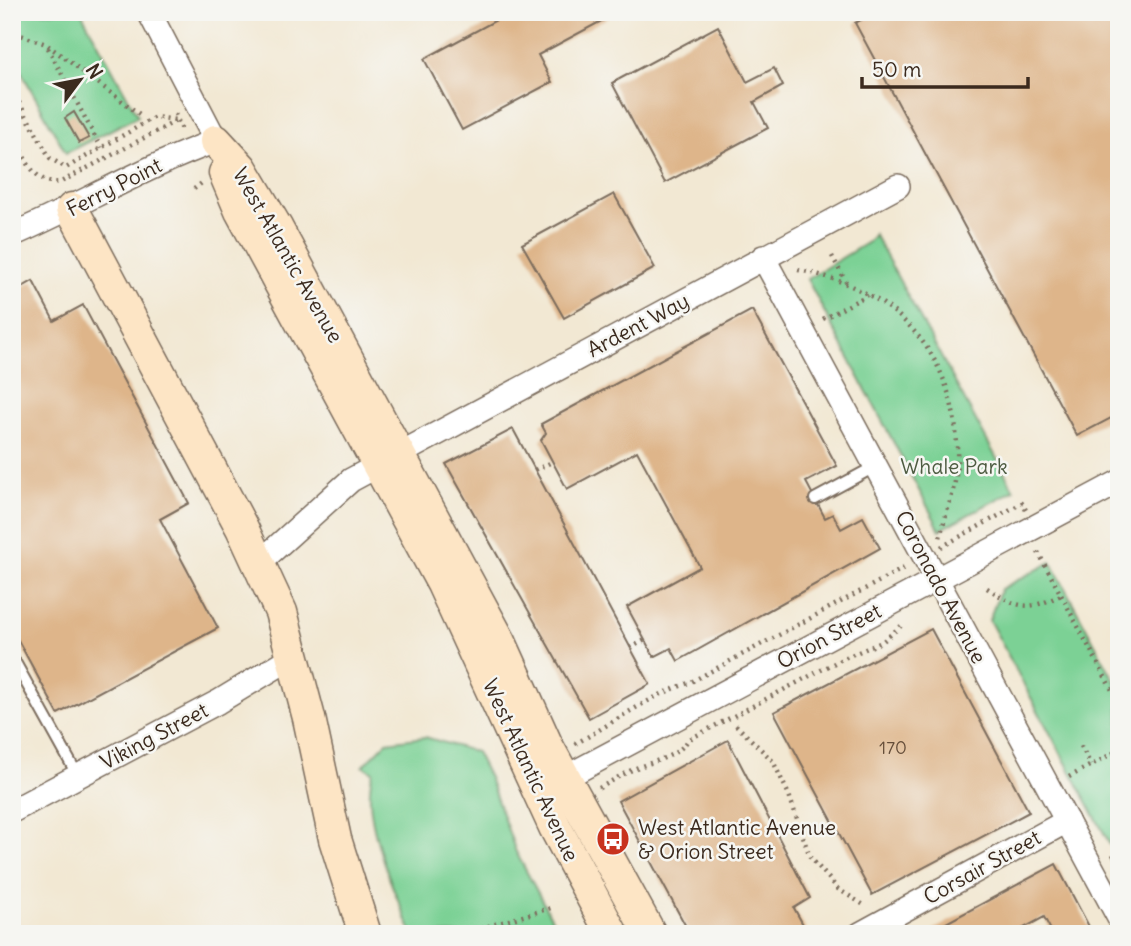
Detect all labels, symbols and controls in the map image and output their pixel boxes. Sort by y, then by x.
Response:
north arrow [46,46,116,116]
scale bar [862,46,1028,90]
text: 50 m [872,56,921,83]
text: N [81,59,108,83]
street label: Ferry Point [62,151,166,223]
street label: West Atlantic Avenue [227,162,349,348]
street label: Ardent Way [582,287,694,363]
park label: Whale Park [900,453,1008,480]
street label: Coronado Avenue [889,506,993,668]
street label: Orion Street [772,597,886,675]
street label: West Atlantic Avenue [477,674,585,866]
street label: Viking Street [95,696,213,776]
house number: 170 [879,736,907,759]
place label: West Atlantic Avenue & Orion Street [638,814,836,865]
bus stop icon: West Atlantic Avenue & Orion Street [594,820,632,858]
street label: Corsair Street [919,824,1045,910]

